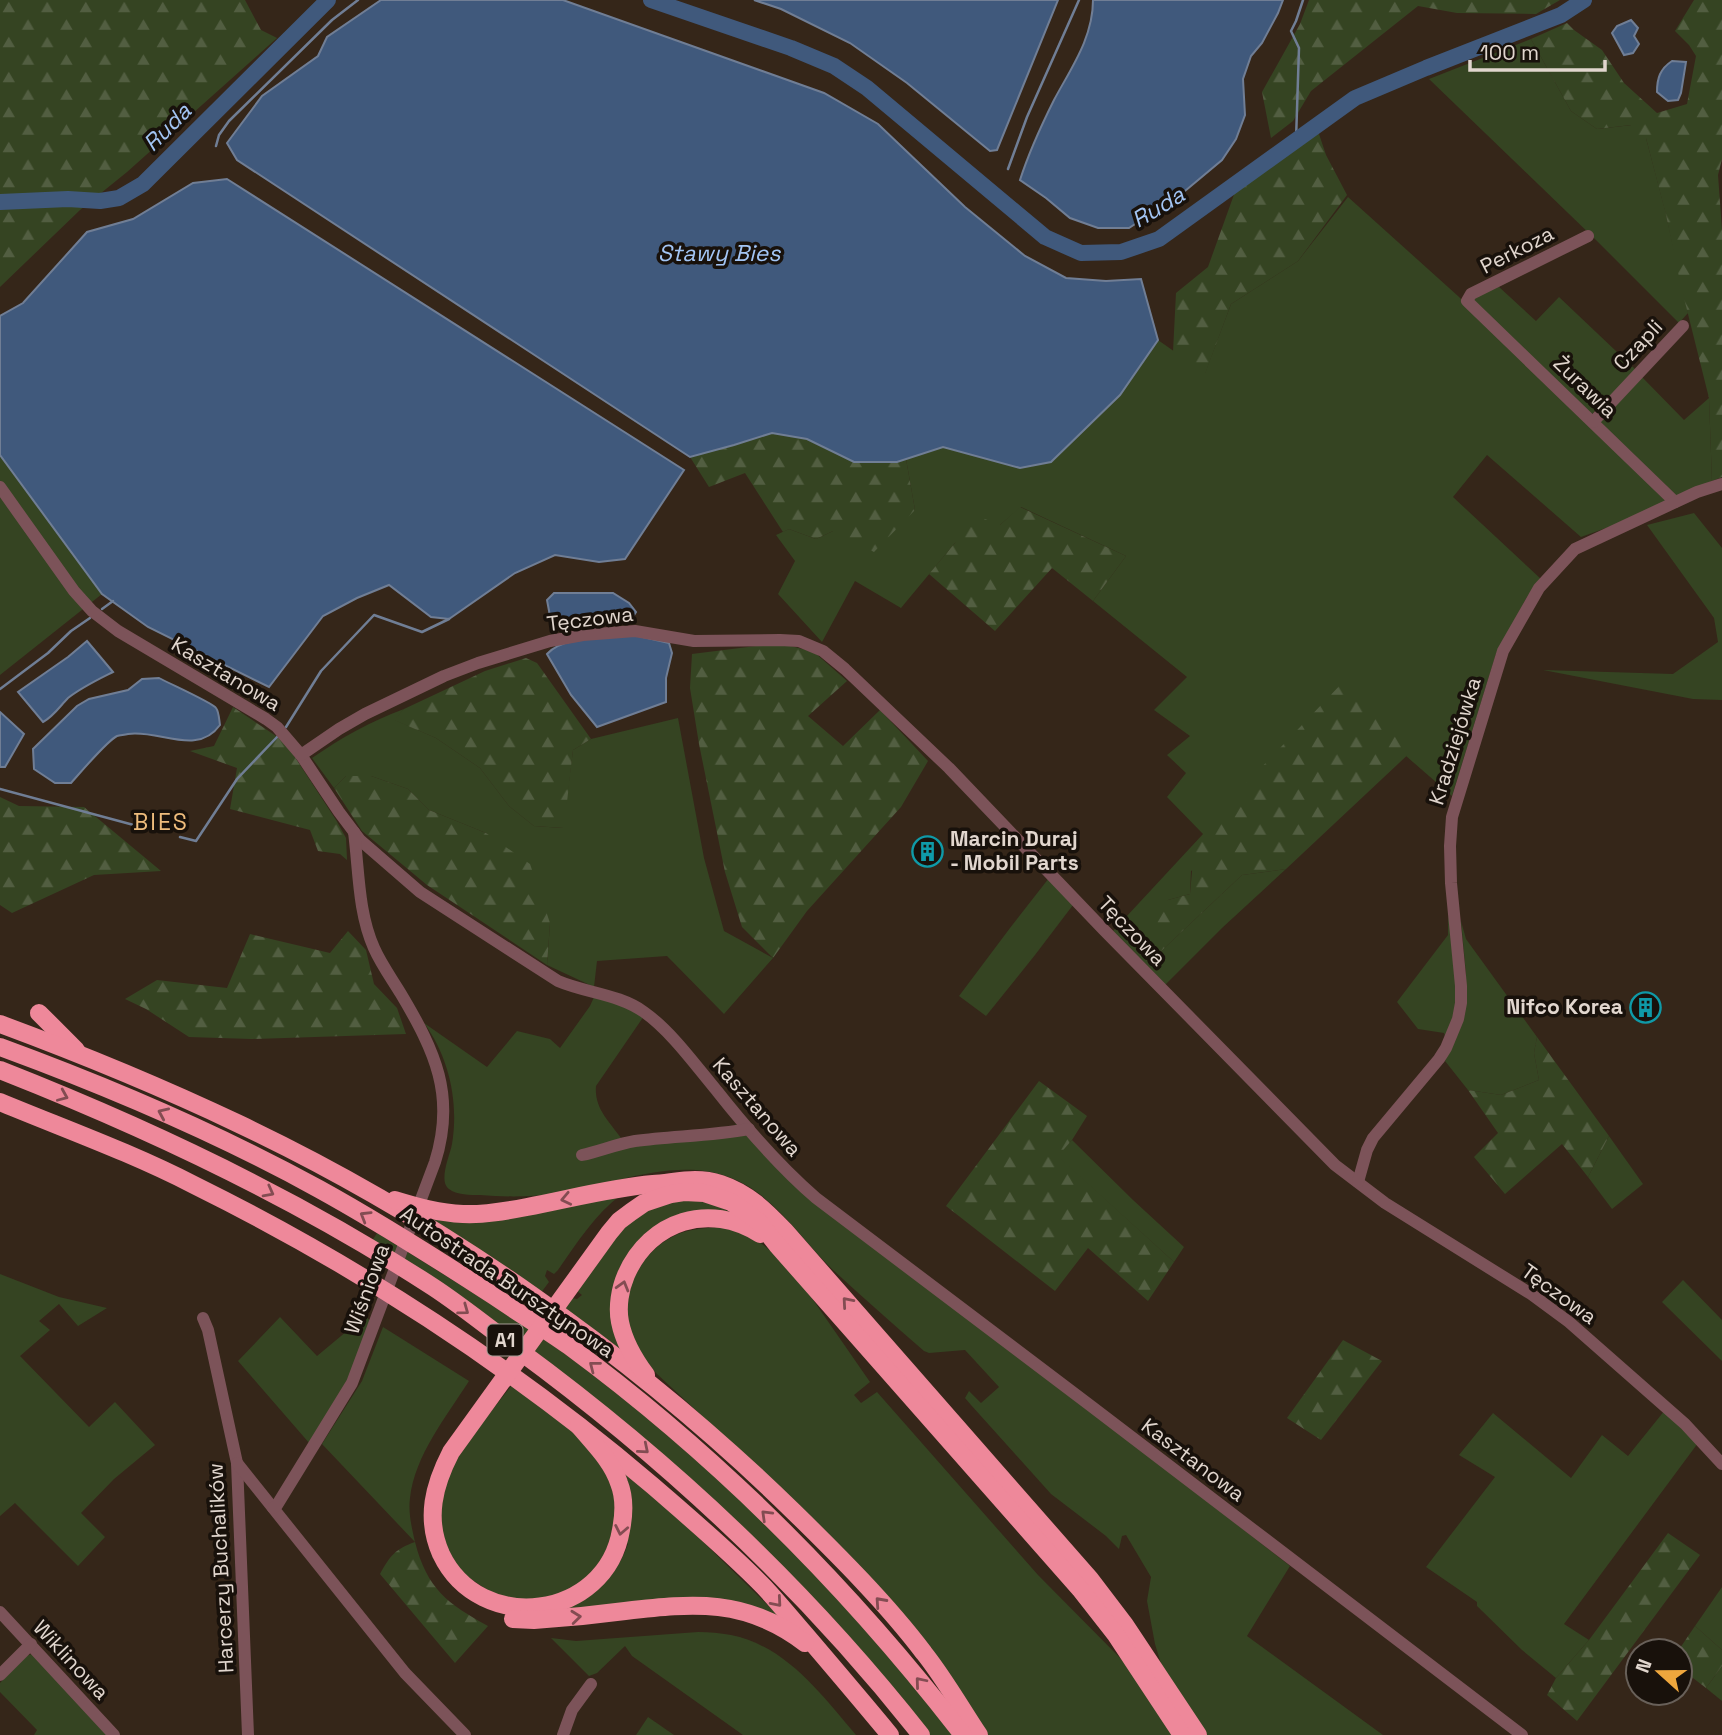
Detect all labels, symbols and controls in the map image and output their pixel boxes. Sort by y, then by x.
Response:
scale bar [1470,28,1605,72]
text: 100 m [1480,39,1539,66]
water label: Ruda [136,96,198,158]
water label: Ruda [1126,179,1191,234]
street label: Perkoza [1475,220,1558,280]
water label: Stawy Bies [658,238,781,268]
street label: Czapli [1607,313,1668,376]
street label: Żurawia [1548,350,1623,424]
street label: Tęczowa [545,600,635,637]
street label: Kasztanowa [167,630,286,717]
street label: Kradziejówka [1422,674,1487,808]
district label: BIES [133,807,189,837]
place label: Marcin Duraj - Mobil Parts [950,825,1079,876]
building icon: Marcin Duraj - Mobil Parts [910,834,944,868]
street label: Tęczowa [1092,890,1172,971]
building icon: Nifco Korea [1629,990,1663,1024]
place label: Nifco Korea [1506,993,1623,1020]
street label: Kasztanowa [707,1051,808,1162]
one-way arrow [56,1088,68,1102]
one-way arrow [157,1107,170,1121]
one-way arrow [262,1184,275,1198]
one-way arrow [560,1191,572,1206]
street label: Autostrada Bursztynowa [395,1200,619,1363]
one-way arrow [360,1211,373,1224]
street label: Wiśniowa [338,1240,395,1338]
street label: Tęczowa [1516,1257,1602,1330]
one-way arrow [615,1280,629,1292]
one-way arrow [843,1297,855,1310]
one-way arrow [456,1301,469,1314]
road number: A1 [488,1324,522,1356]
one-way arrow [590,1361,602,1374]
street label: Kasztanowa [1136,1412,1250,1507]
one-way arrow [635,1441,648,1453]
street label: Harcerzy Buchalików [202,1462,239,1674]
one-way arrow [761,1510,774,1523]
one-way arrow [614,1524,629,1536]
one-way arrow [769,1593,781,1606]
one-way arrow [876,1597,888,1610]
one-way arrow [571,1610,582,1625]
street label: Wiklinowa [28,1614,115,1705]
north arrow [1624,1637,1694,1707]
text: N [1630,1656,1658,1677]
one-way arrow [916,1677,928,1690]

